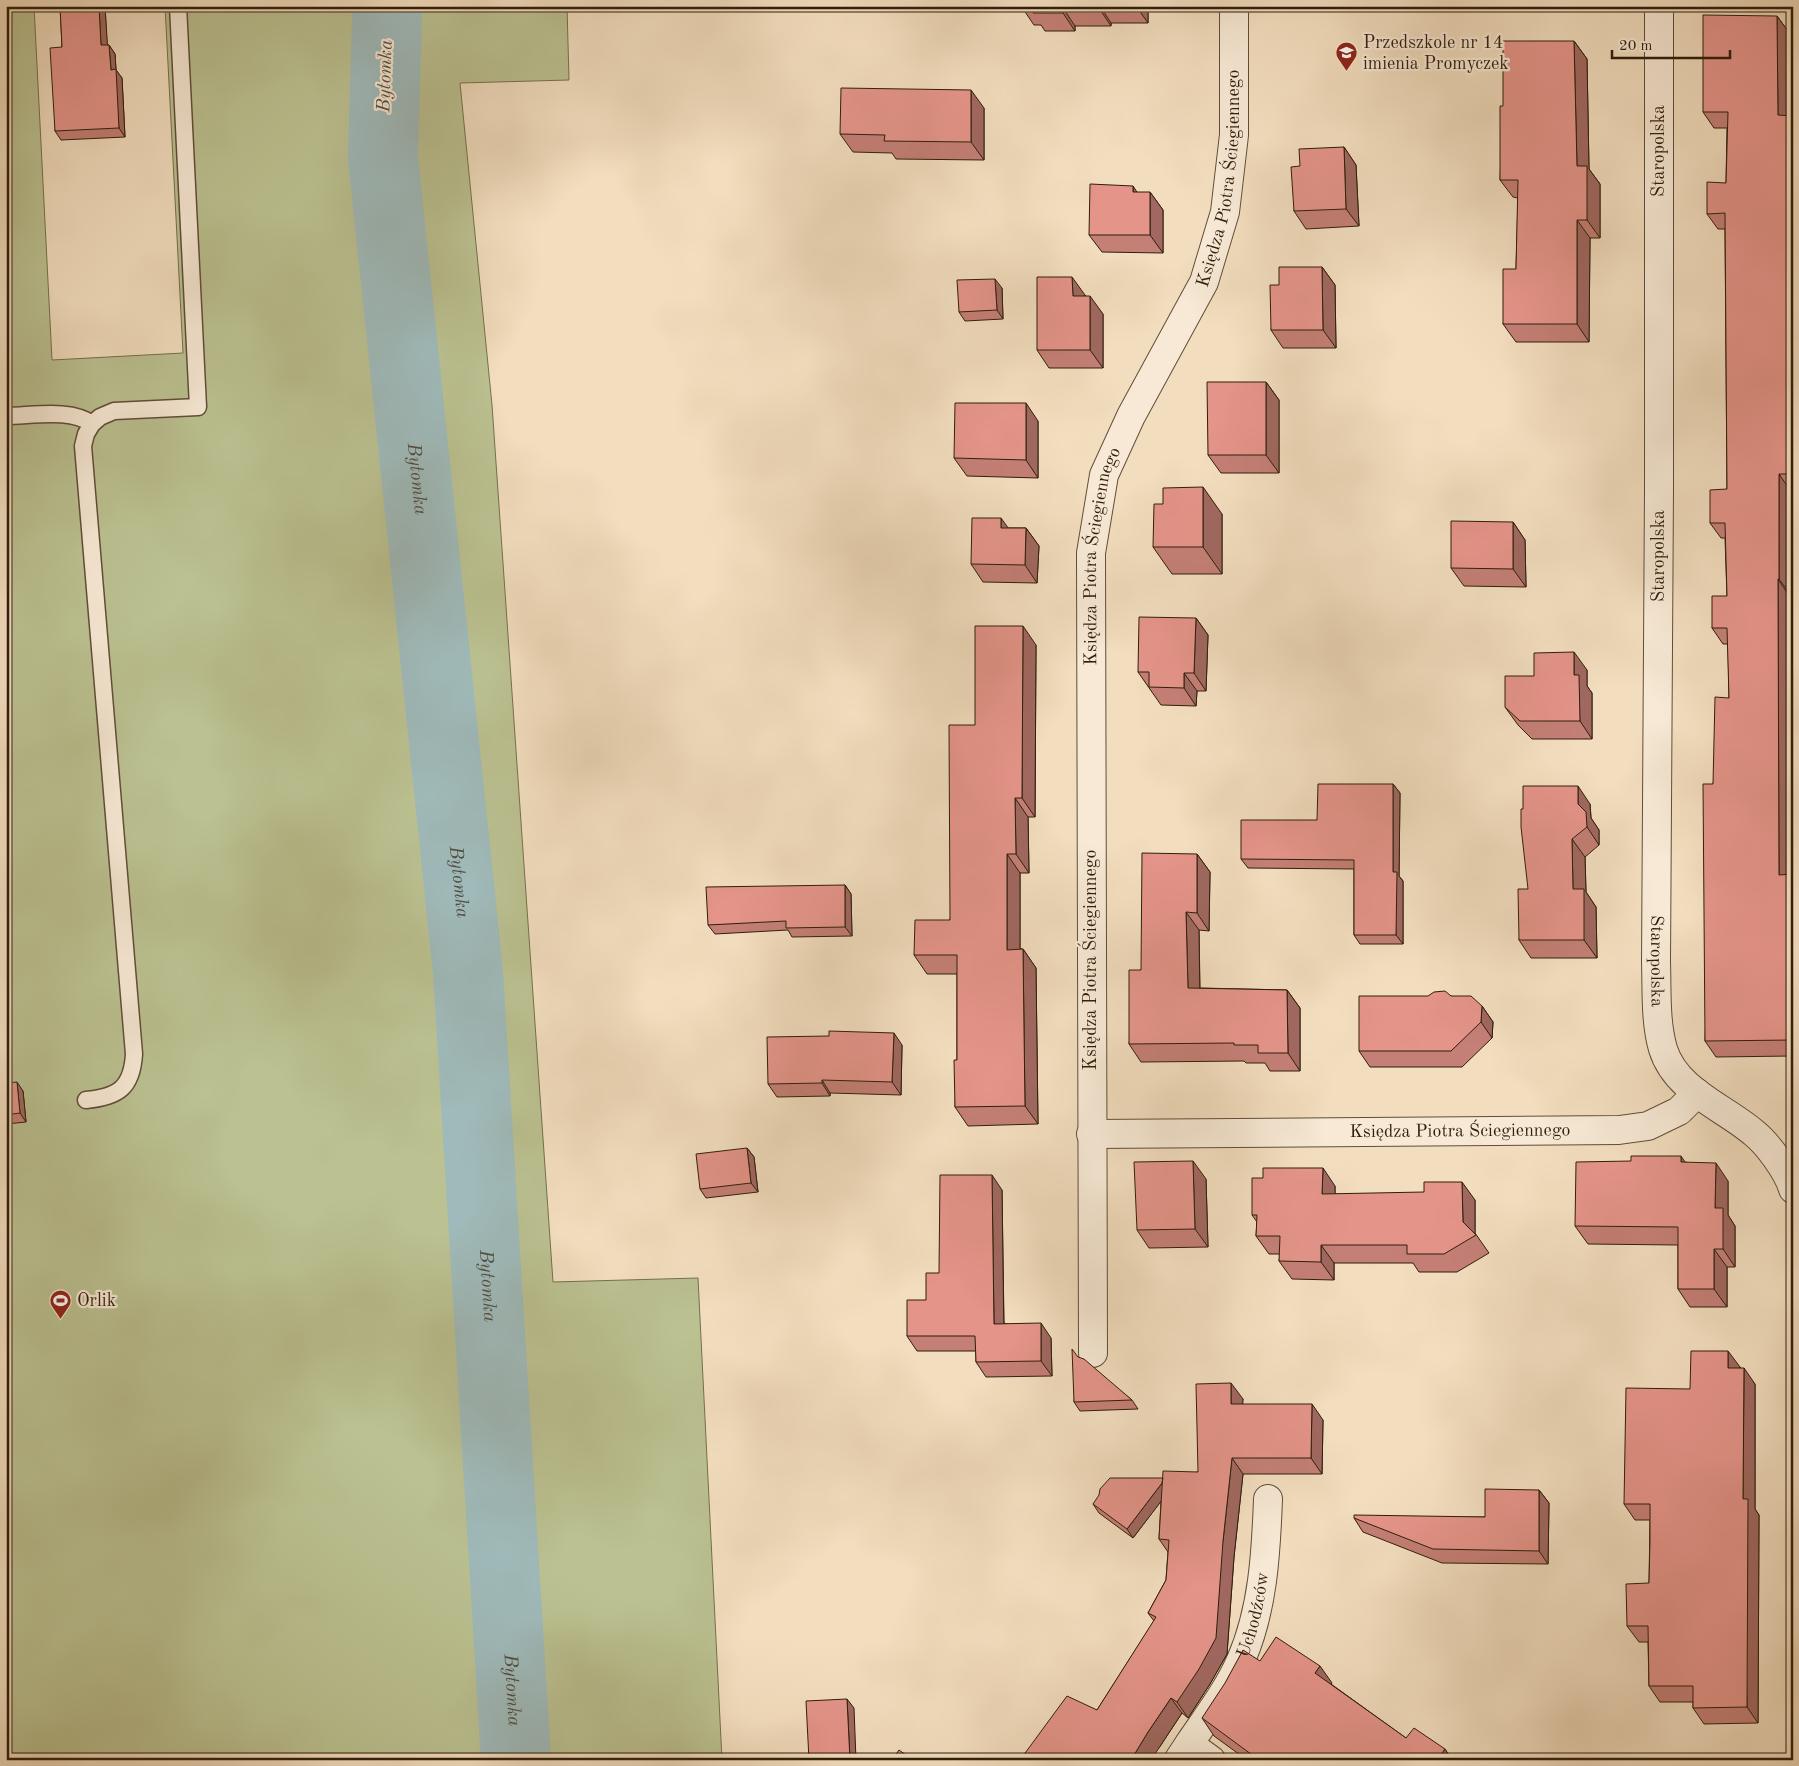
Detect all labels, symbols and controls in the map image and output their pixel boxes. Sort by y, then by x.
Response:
scale bar [1612,28,1729,60]
place label: Przedszkole nr 14 imienia Promyczek [1363,34,1509,73]
water label: Bytomka [375,39,397,114]
text: 20 m [1619,39,1653,54]
school or university icon: Przedszkole nr 14 imienia Promyczek [1335,41,1359,72]
street label: Księdza Piotra Ściegiennego [1194,70,1243,289]
street label: Staropolska [1650,105,1668,197]
water label: Bytomka [403,441,430,516]
street label: Księdza Piotra Ściegiennego [1078,444,1124,666]
street label: Staropolska [1650,510,1668,602]
water label: Bytomka [445,844,472,919]
street label: Księdza Piotra Ściegiennego [1077,850,1100,1070]
street label: Staropolska [1647,915,1666,1007]
street label: Księdza Piotra Ściegiennego [1349,1117,1571,1141]
water label: Bytomka [475,1248,499,1323]
sports icon: Orlik [49,1289,73,1320]
place label: Orlik [77,1292,116,1310]
street label: Uchodźców [1234,1571,1272,1660]
water label: Bytomka [500,1652,523,1727]

